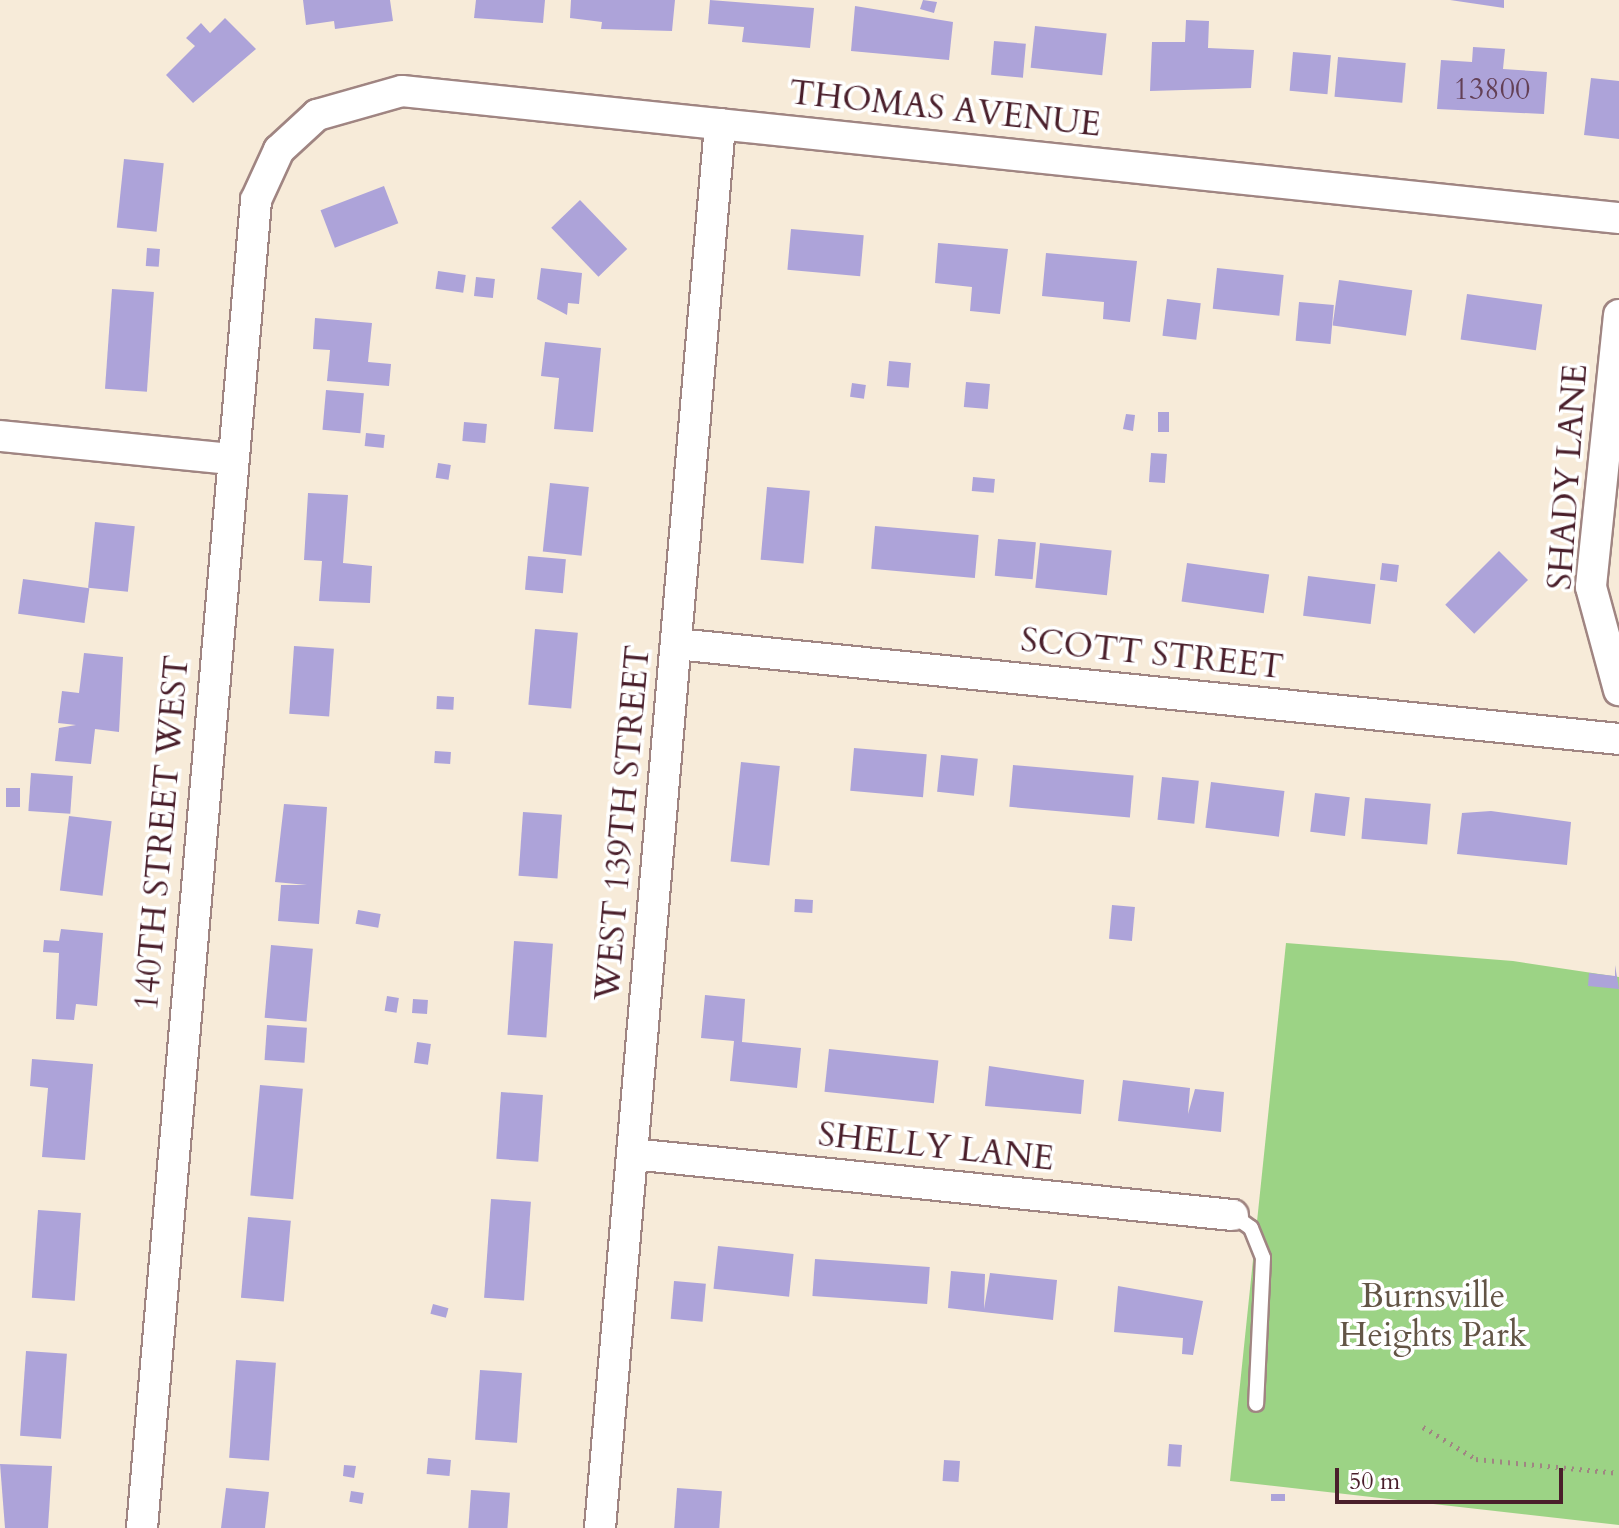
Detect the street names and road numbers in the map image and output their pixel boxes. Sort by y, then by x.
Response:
street label: THOMAS AVENUE [787,72,1103,146]
street label: SHADY LANE [1540,363,1596,591]
street label: SCOTT STREET [1019,620,1285,688]
street label: WEST 139TH STREET [587,644,659,1002]
street label: 140TH STREET WEST [126,654,198,1012]
street label: SHELLY LANE [816,1114,1056,1180]

